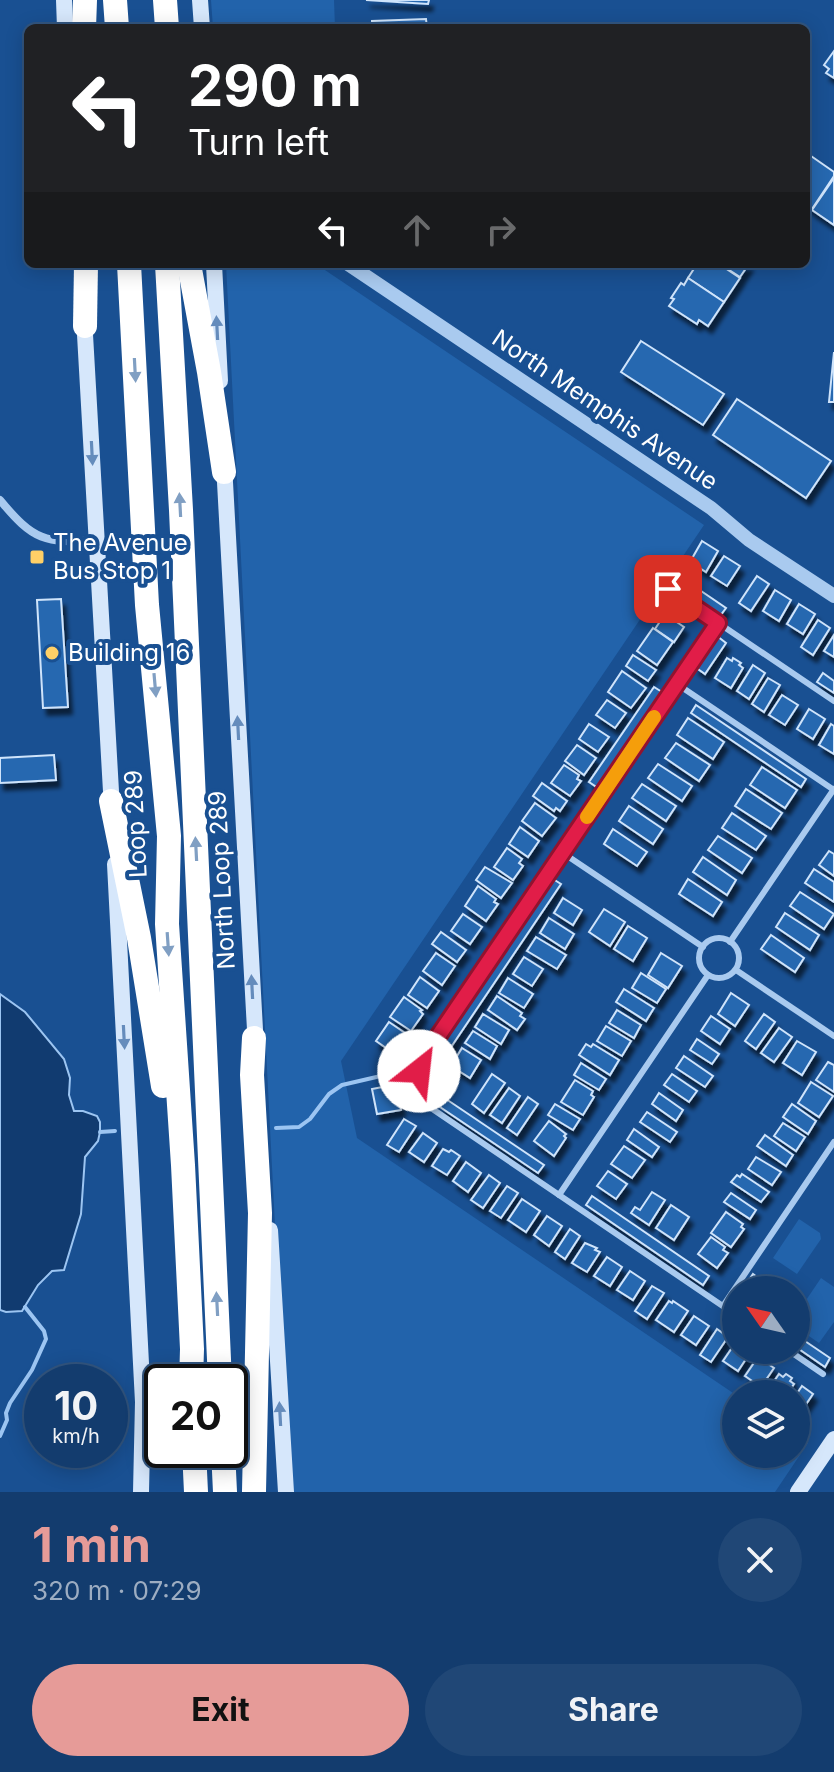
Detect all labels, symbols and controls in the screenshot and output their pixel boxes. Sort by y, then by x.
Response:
text: 290 m [188,52,362,120]
icon: left [56,56,160,160]
text: Turn left [188,120,329,164]
icon: left [311,208,355,252]
icon: ahead [395,208,439,252]
icon: right [479,208,523,252]
one-way arrow [211,315,224,340]
street label: North Memphis Avenue [487,323,724,496]
one-way arrow [128,358,141,383]
one-way arrow [86,441,99,466]
one-way arrow [174,492,187,517]
place label: The Avenue Bus Stop 1 [53,528,188,585]
marker: The Avenue Bus Stop 1 [28,548,46,566]
pin [634,555,702,623]
icon: arrive [646,567,690,611]
place label: Building 16 [68,638,190,667]
marker: Building 16 [43,644,61,662]
one-way arrow [148,673,161,698]
one-way arrow [231,715,244,740]
street label: Loop 289 [118,769,153,879]
street label: North Loop 289 [202,790,241,970]
one-way arrow [189,836,202,861]
one-way arrow [162,932,175,957]
one-way arrow [245,974,258,999]
one-way arrow [117,1025,130,1050]
position arrow [377,1029,461,1113]
north arrow [722,1276,810,1364]
map controls [722,1276,810,1468]
one-way arrow [210,1291,223,1316]
speed limit sign: 20 [144,1364,248,1468]
button: layers [722,1380,810,1468]
text: 10 [54,1381,98,1430]
one-way arrow [274,1401,287,1426]
text: km/h [52,1424,100,1448]
text: 1 min [32,1515,151,1574]
button: close [718,1518,802,1602]
text: 320 m · 07:29 [32,1575,202,1606]
button: Exit [32,1664,409,1756]
button: Share [425,1664,802,1756]

